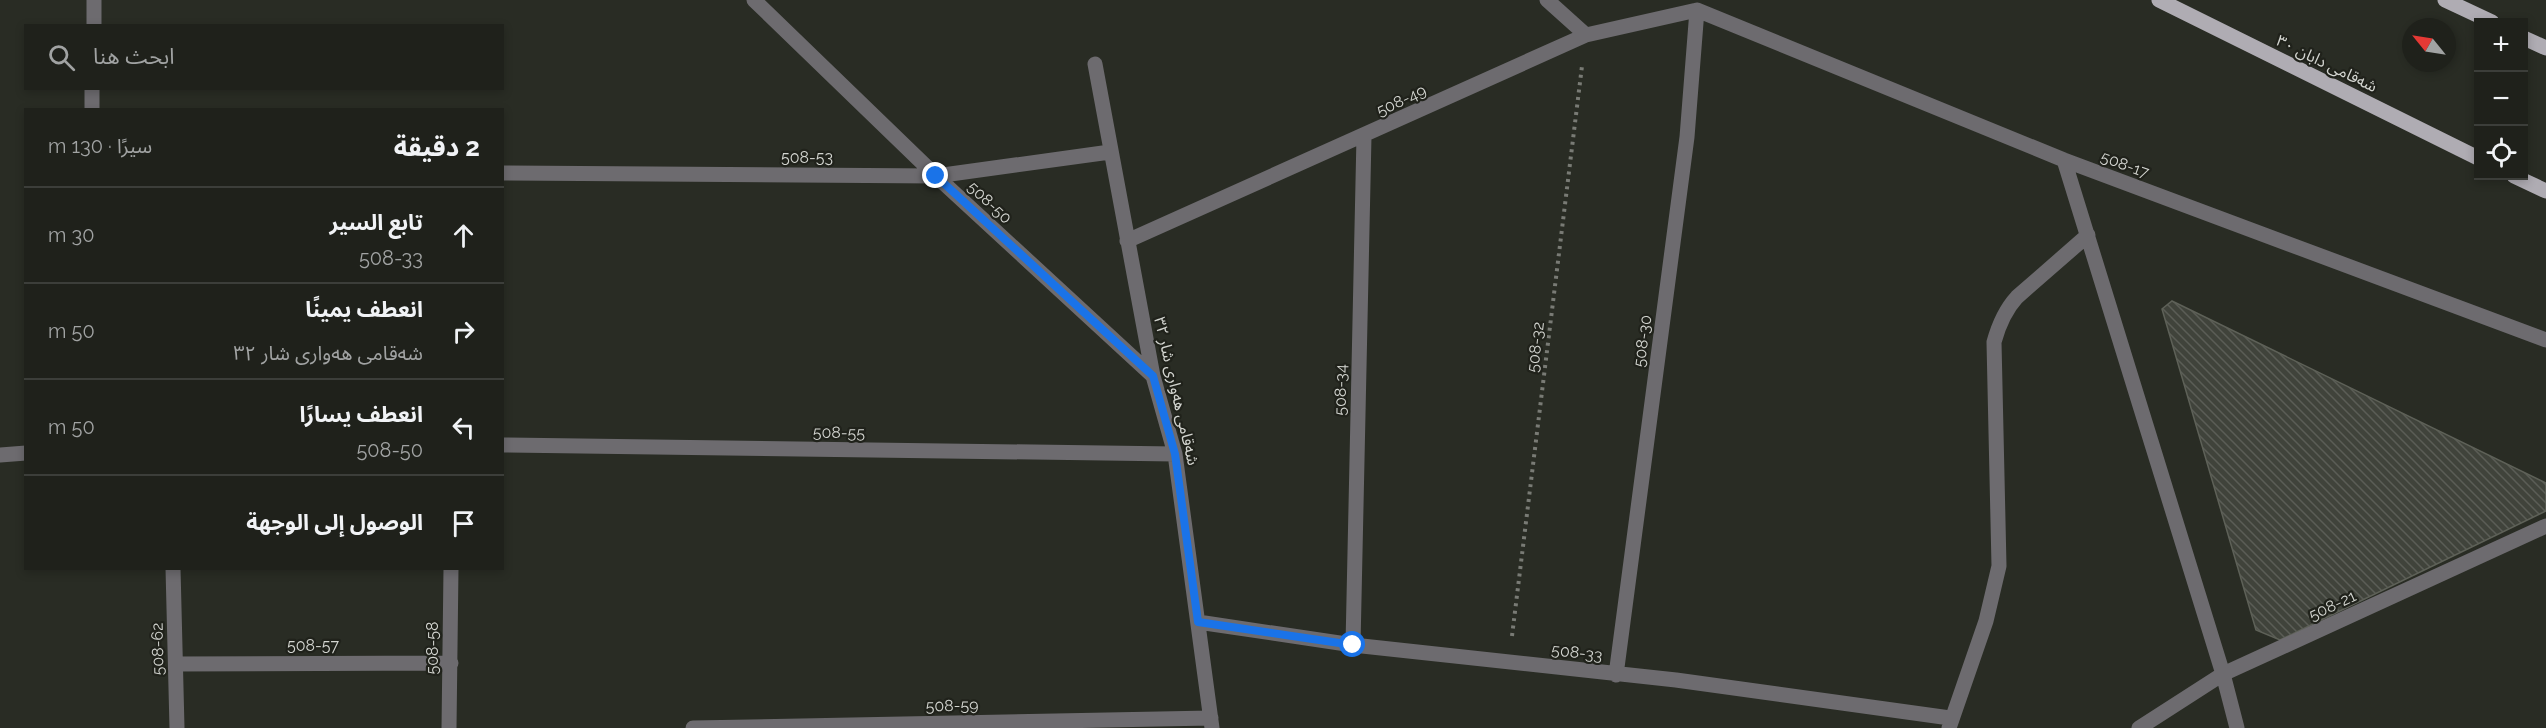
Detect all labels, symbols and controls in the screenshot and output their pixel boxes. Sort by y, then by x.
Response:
north arrow [2402,18,2456,72]
map controls [2474,18,2528,180]
button: + [2474,18,2528,72]
search box [24,24,504,90]
street label: شەقامی دابان ٣٠ [2273,31,2380,96]
icon: search [45,41,78,74]
text: ابحث هنا [93,43,174,69]
button: − [2474,72,2528,126]
street label: 508-49 [1373,81,1429,120]
button: locate [2474,126,2528,180]
text: 2 دقيقة [394,132,480,162]
text: سيرًا · 130 m [48,134,152,158]
street label: 508-17 [2098,147,2152,182]
street label: 508-53 [781,148,833,167]
route end [922,162,948,188]
street label: 508-50 [964,177,1016,227]
text: تابع السير [329,209,423,235]
icon: ahead [447,219,480,252]
text: 30 m [48,223,94,247]
text: 508-33 [359,246,423,270]
text: انعطف يمينًا [305,296,423,322]
street label: 508-30 [1629,314,1656,368]
icon: right [447,315,480,348]
street label: شەقامی هەواری شار ٣٢ [1150,315,1203,467]
text: 50 m [48,319,95,343]
street label: 508-32 [1523,321,1548,374]
text: شەقامی هەواری شار ٣٢ [233,341,423,365]
street label: 508-34 [1331,364,1350,416]
text: انعطف يسارًا [300,401,423,427]
icon: left [447,411,480,444]
text: 50 m [48,415,95,439]
street label: 508-55 [813,423,866,442]
text: 508-50 [356,438,423,462]
icon: arrive [447,507,480,540]
text: الوصول إلى الوجهة [246,509,423,535]
street label: 508-21 [2306,586,2359,625]
street label: 508-62 [148,622,167,676]
street label: 508-58 [423,622,442,674]
route start [1339,631,1365,657]
street label: 508-57 [287,636,339,655]
street label: 508-33 [1550,640,1604,665]
street label: 508-59 [925,696,979,715]

